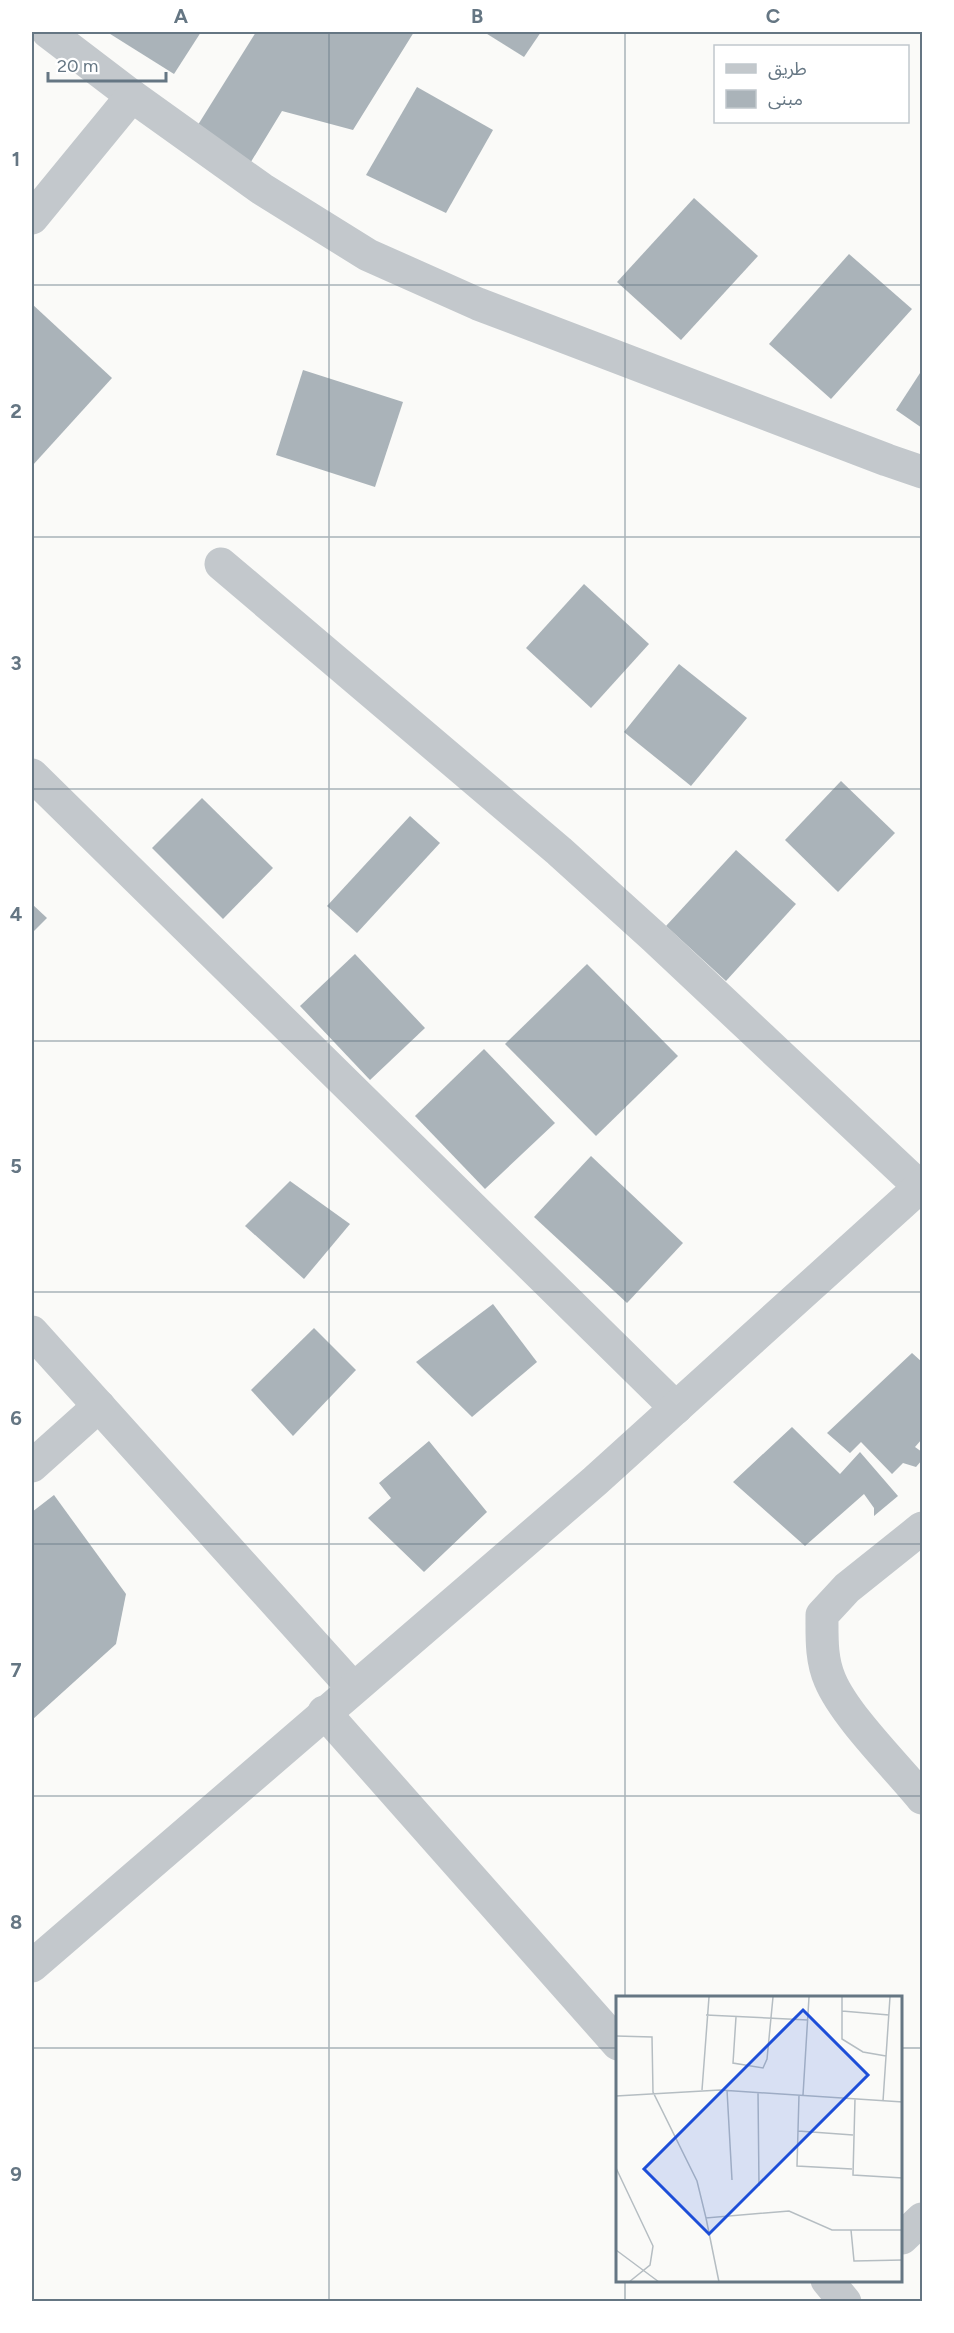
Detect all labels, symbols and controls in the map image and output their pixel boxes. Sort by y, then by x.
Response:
text: A [174,4,189,28]
text: B [471,4,483,28]
text: C [766,4,780,28]
scale bar [48,45,166,83]
legend [714,45,909,123]
text: 20 m [57,55,98,77]
text: طريق [768,58,807,80]
text: مبنى [768,88,803,110]
text: 1 [12,147,20,171]
text: 2 [10,399,22,423]
text: 3 [10,651,22,675]
text: 4 [10,902,23,926]
text: 5 [10,1154,22,1178]
text: 6 [10,1406,22,1430]
text: 7 [10,1658,22,1682]
text: 8 [10,1910,22,1934]
inset map [616,1996,903,2282]
text: 9 [10,2162,22,2186]

